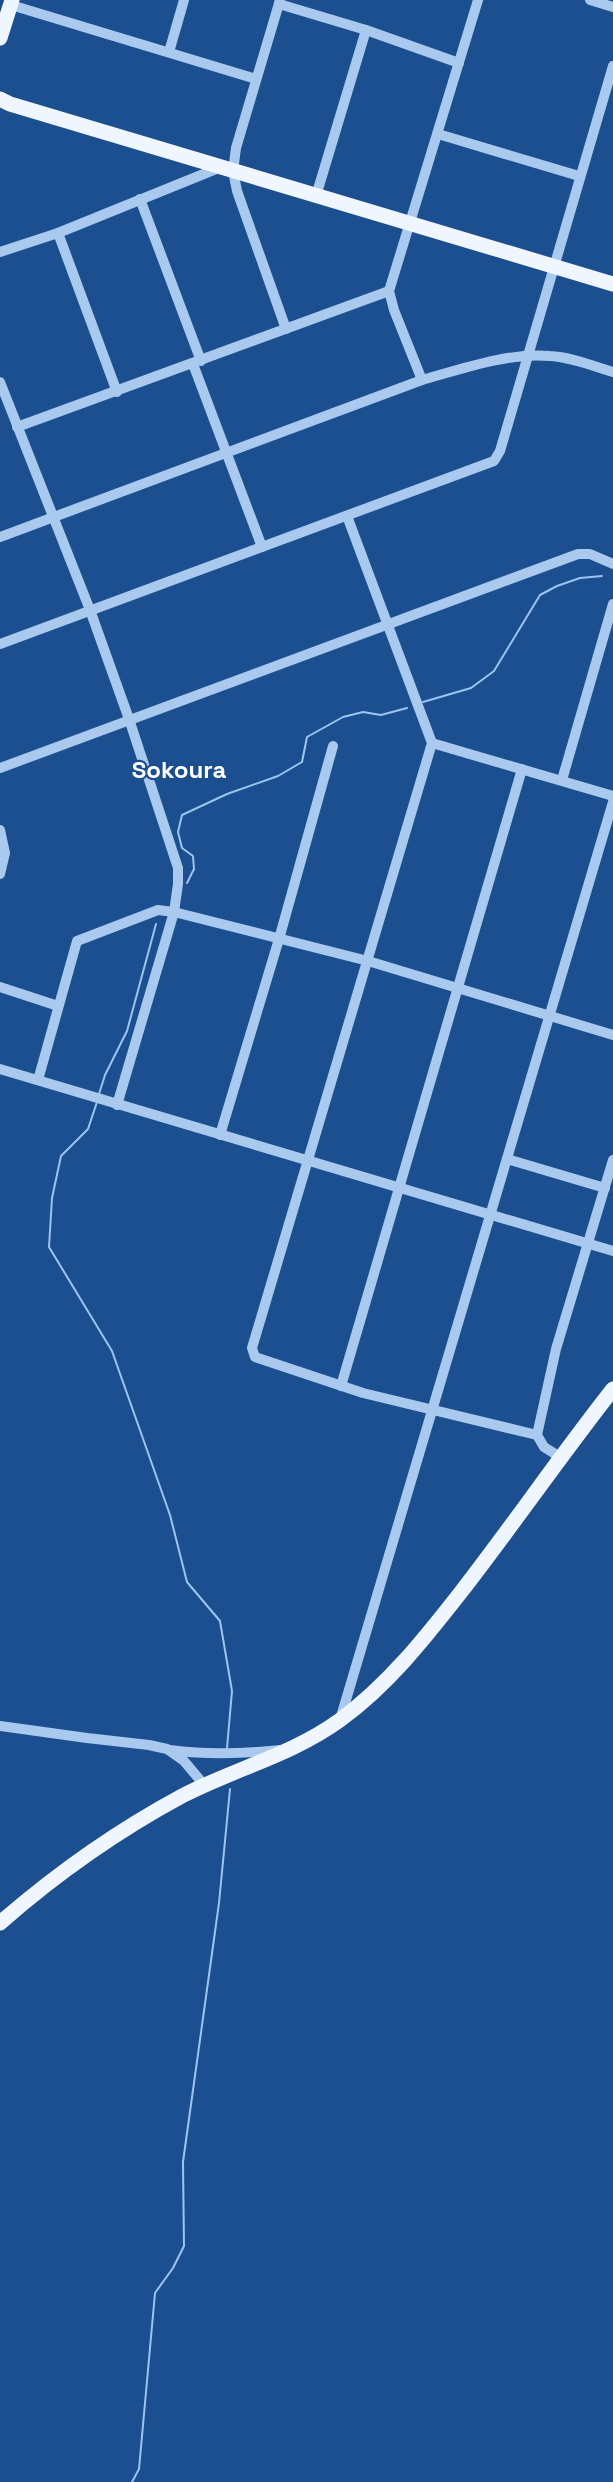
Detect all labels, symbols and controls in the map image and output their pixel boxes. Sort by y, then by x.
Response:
district label: Sokoura [132,754,226,785]

